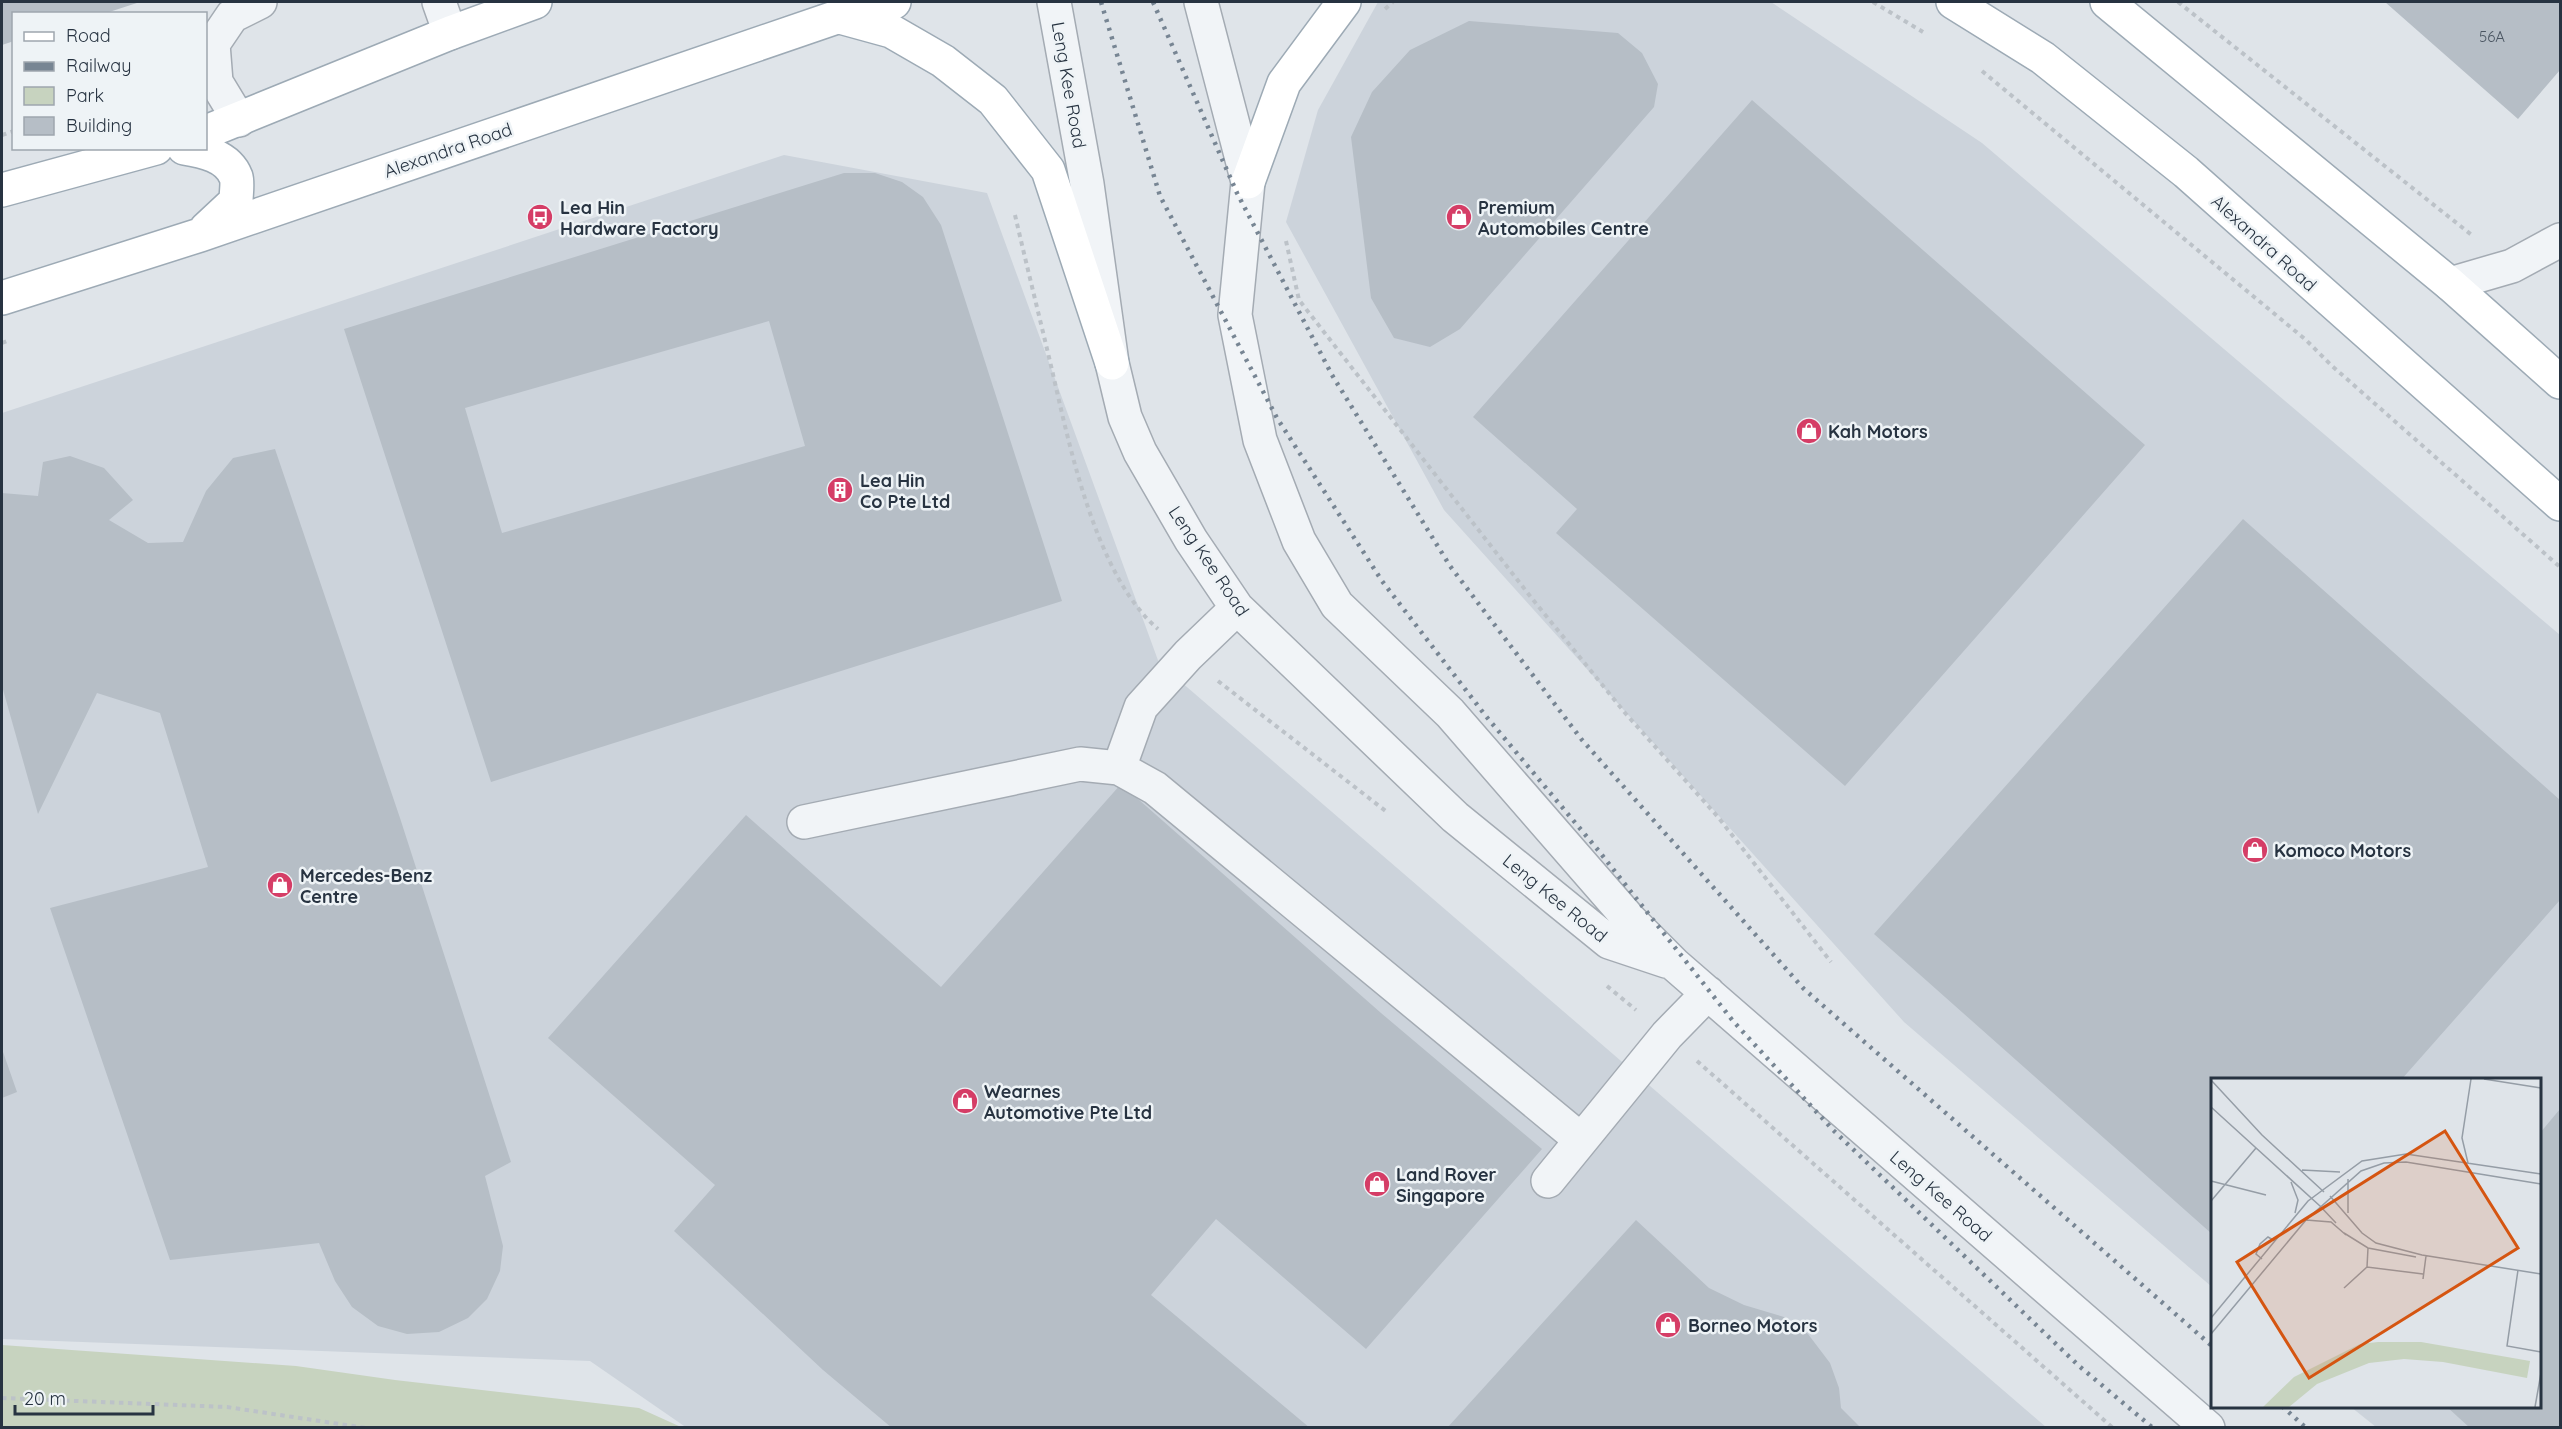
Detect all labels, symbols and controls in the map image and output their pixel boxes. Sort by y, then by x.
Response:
legend [12,12,207,150]
street label: Leng Kee Road [1047,20,1091,150]
text: Road [66,24,111,47]
house number: 56A [2479,27,2505,46]
text: Railway [66,54,132,77]
text: Park [66,84,104,107]
text: Building [66,114,132,137]
street label: Alexandra Road [381,117,515,183]
street label: Alexandra Road [2207,190,2321,296]
place label: Lea Hin Hardware Factory [560,196,719,240]
place label: Premium Automobiles Centre [1478,196,1649,240]
bus stop icon: Lea Hin Hardware Factory [525,202,555,232]
shop icon: Premium Automobiles Centre [1444,202,1474,232]
shop icon: Kah Motors [1794,416,1824,446]
place label: Kah Motors [1828,420,1928,443]
place label: Lea Hin Co Pte Ltd [860,469,950,513]
building icon: Lea Hin Co Pte Ltd [825,475,855,505]
street label: Leng Kee Road [1164,502,1254,620]
shop icon: Komoco Motors [2240,835,2270,865]
place label: Komoco Motors [2274,839,2411,862]
street label: Leng Kee Road [1498,849,1612,947]
place label: Mercedes-Benz Centre [300,864,433,908]
shop icon: Mercedes-Benz Centre [265,870,295,900]
inset map [2211,1078,2541,1408]
place label: Wearnes Automotive Pte Ltd [984,1080,1152,1124]
shop icon: Wearnes Automotive Pte Ltd [950,1086,980,1116]
street label: Leng Kee Road [1885,1145,1997,1247]
place label: Land Rover Singapore [1396,1163,1497,1207]
shop icon: Land Rover Singapore [1362,1169,1392,1199]
shop icon: Borneo Motors [1653,1310,1683,1340]
place label: Borneo Motors [1688,1314,1818,1337]
scale bar [15,1378,153,1416]
text: 20 m [24,1387,66,1410]

